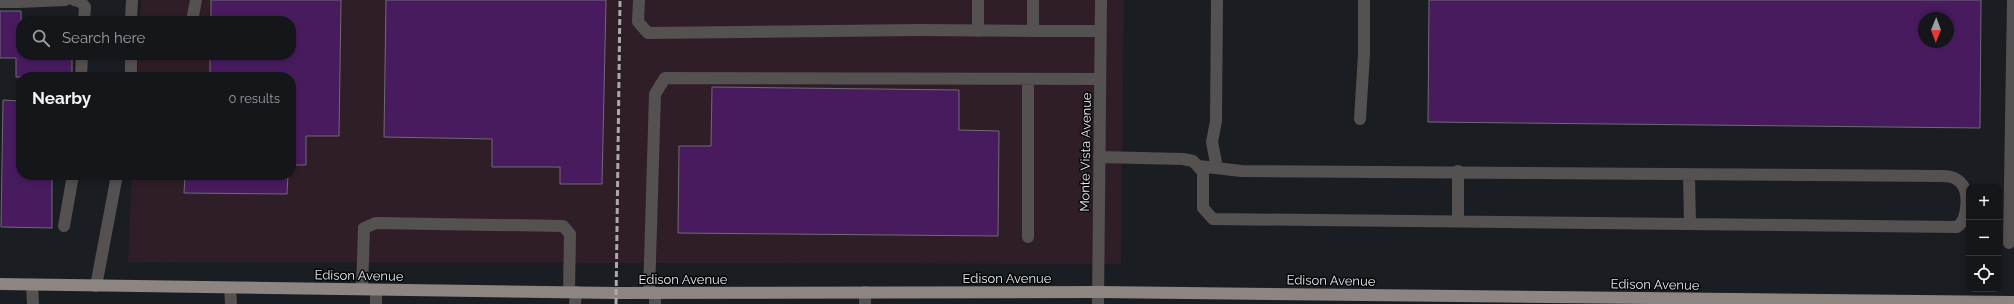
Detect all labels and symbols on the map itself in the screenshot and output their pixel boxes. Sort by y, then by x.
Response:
north arrow [1918,12,1954,48]
street label: Monte Vista Avenue [1077,92,1094,212]
street label: Edison Avenue [314,267,404,284]
street label: Edison Avenue [963,271,1052,286]
street label: Edison Avenue [639,272,728,287]
street label: Edison Avenue [1286,272,1376,289]
street label: Edison Avenue [1610,276,1700,293]

